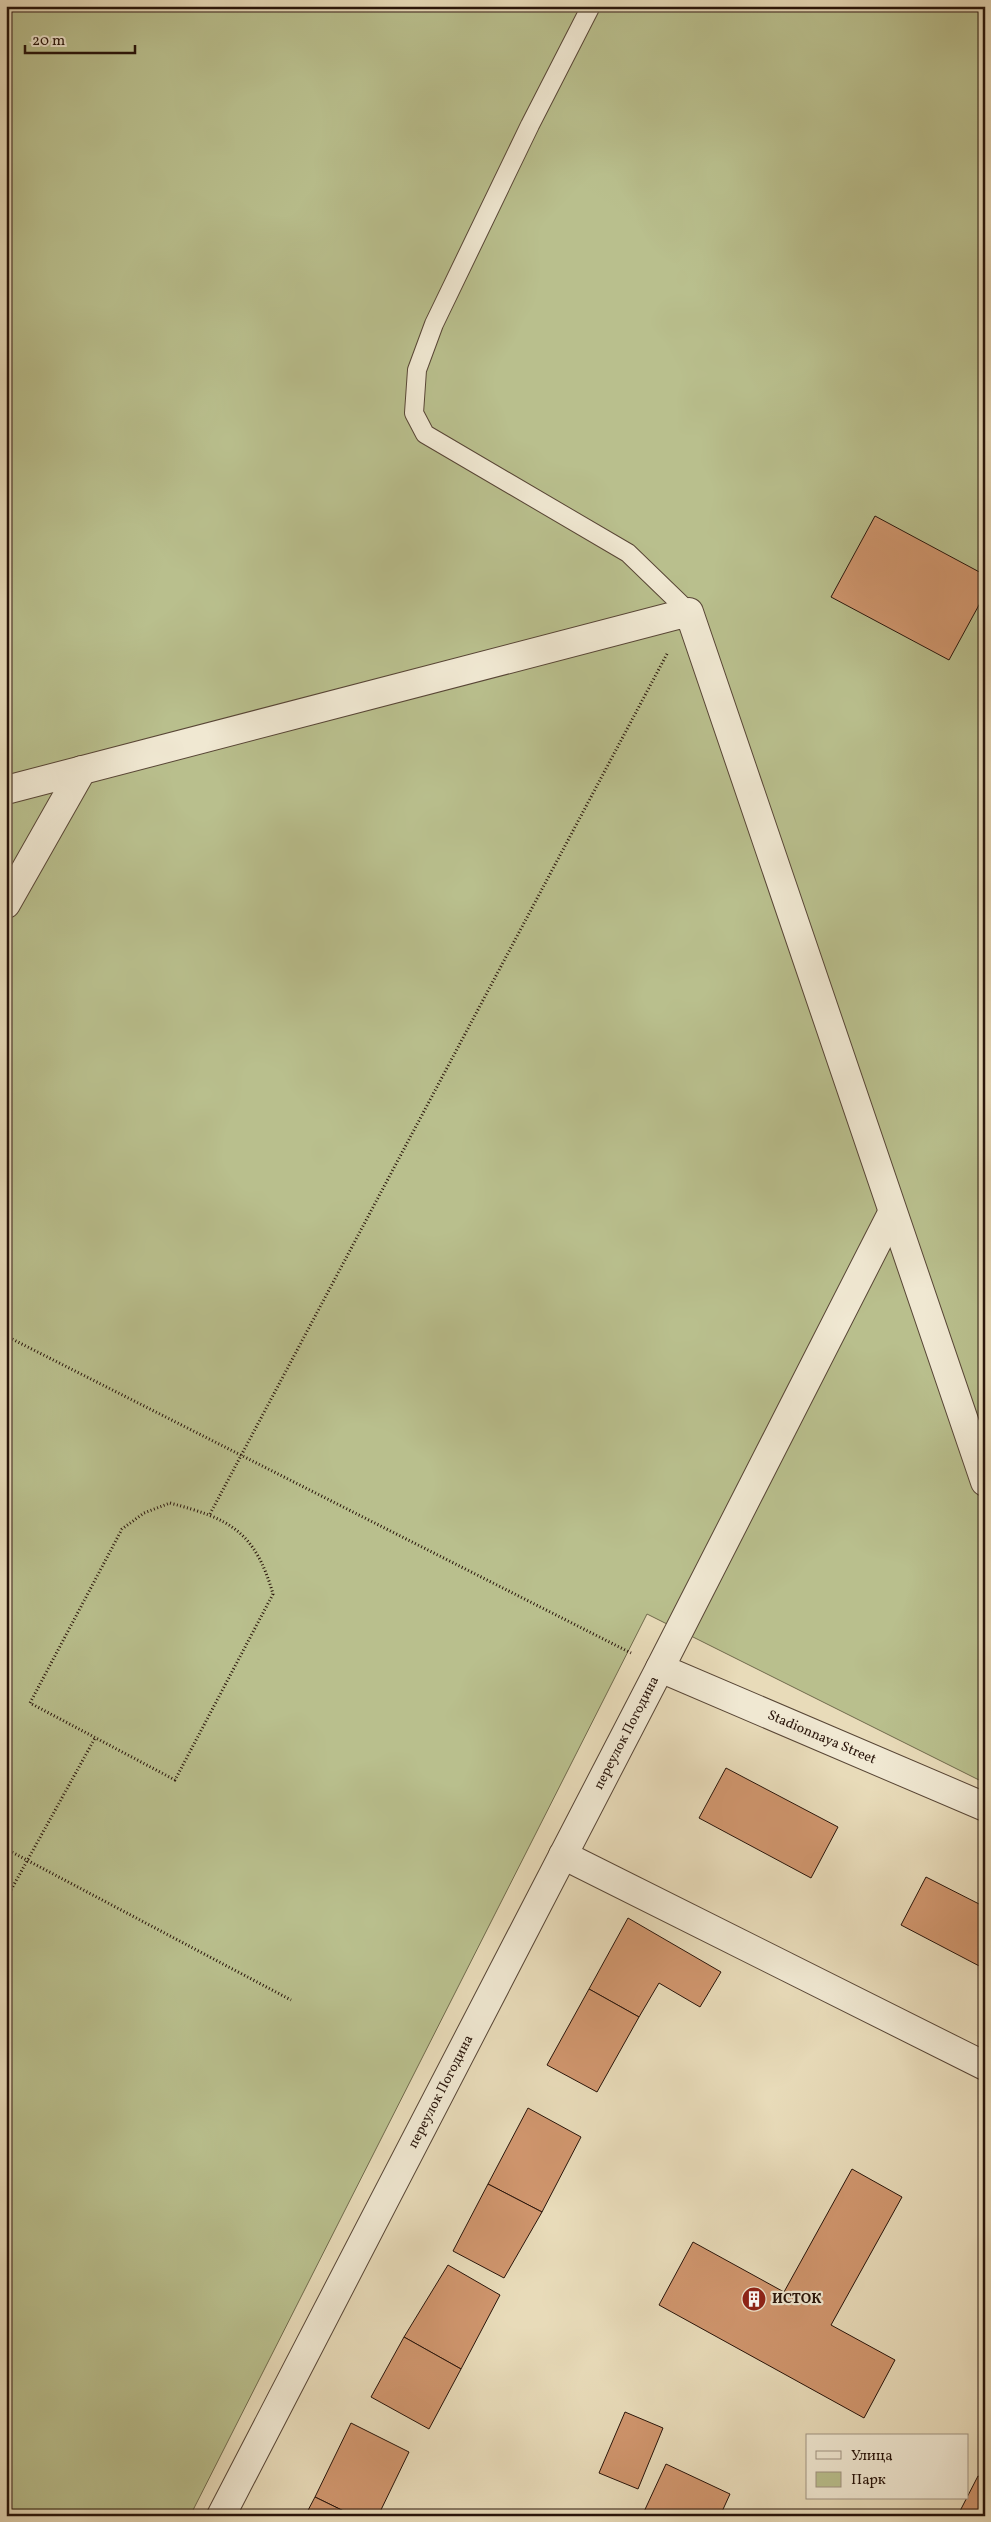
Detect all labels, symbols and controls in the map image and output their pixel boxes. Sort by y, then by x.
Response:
scale bar [25,22,135,54]
text: 20 m [32,31,65,52]
street label: переулок Погодина [589,1673,664,1793]
street label: Stadionnaya Street [764,1706,879,1769]
street label: переулок Погодина [404,2032,478,2151]
building icon: ИСТОК [741,2286,767,2312]
place label: ИСТОК [772,2290,822,2309]
legend [806,2434,968,2500]
text: Улица [851,2446,893,2467]
text: Парк [851,2470,886,2491]

